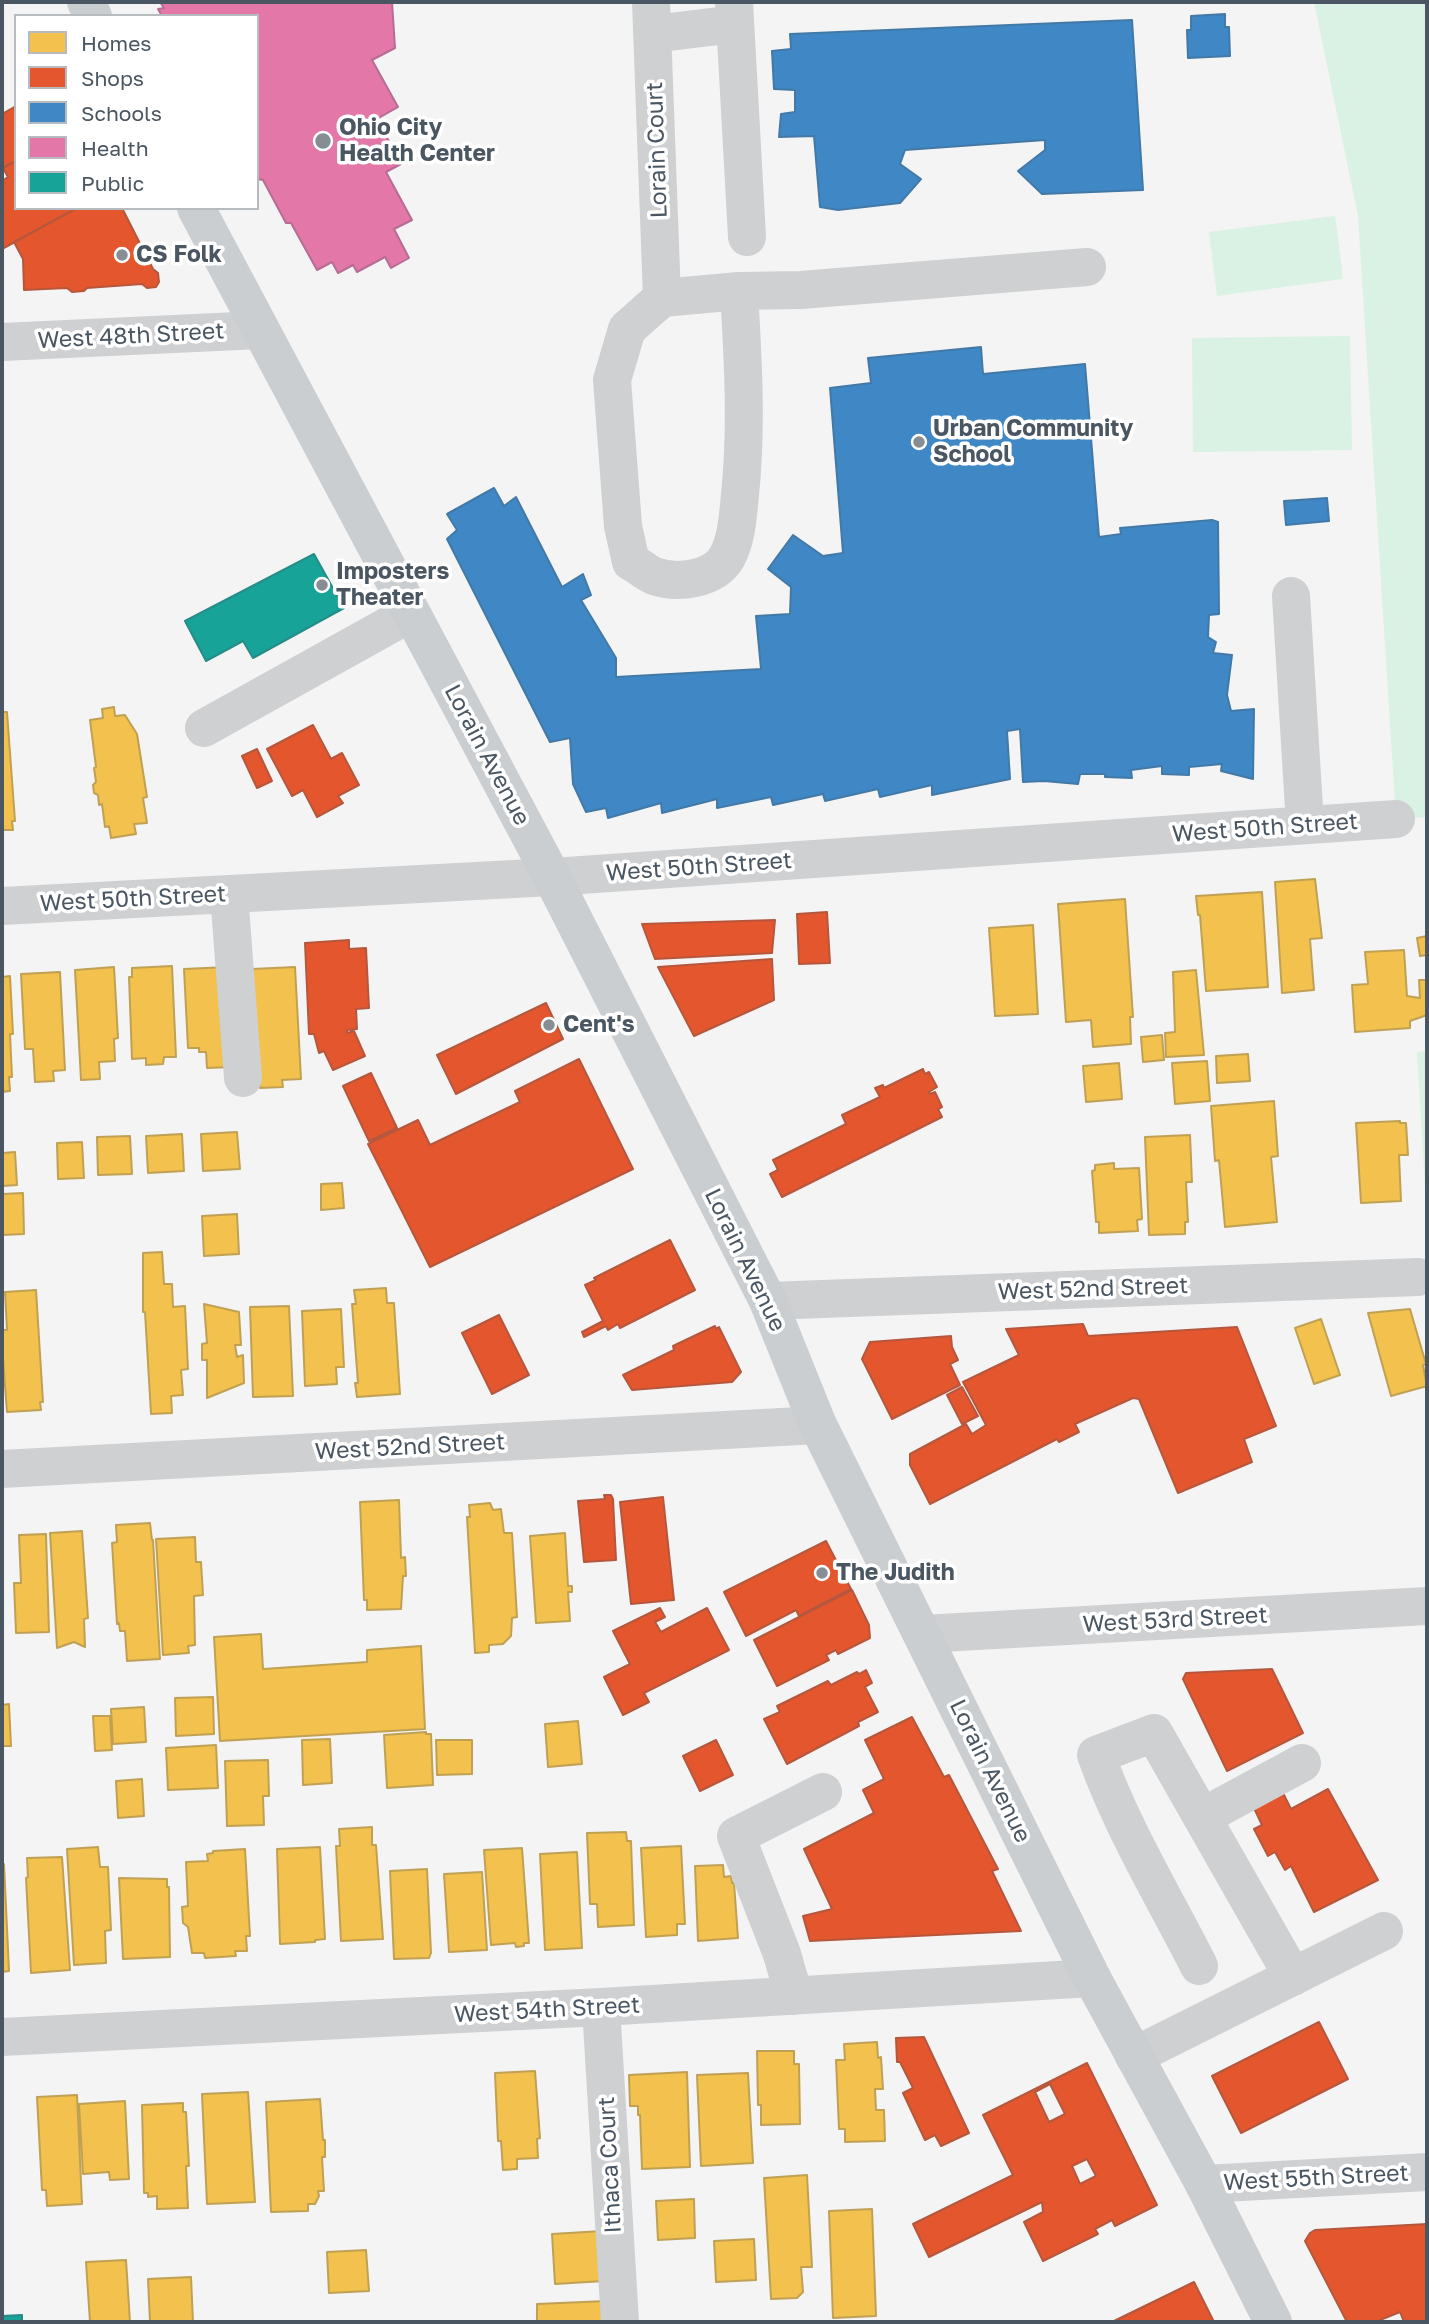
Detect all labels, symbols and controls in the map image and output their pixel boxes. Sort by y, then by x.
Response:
legend [14,14,259,210]
text: Homes [81,30,151,56]
text: Shops [81,65,144,91]
street label: Lorain Court [641,81,673,219]
text: Schools [81,100,162,126]
place label: Ohio City Health Center [339,114,495,168]
marker: Ohio City Health Center [313,131,333,151]
text: Health [81,135,149,161]
text: Public [81,170,144,196]
place label: CS Folk [136,241,222,269]
marker: CS Folk [114,247,130,263]
street label: West 48th Street [37,317,225,355]
place label: Urban Community School [933,415,1133,469]
marker: Urban Community School [911,434,927,450]
place label: Imposters Theater [336,558,449,612]
marker: Imposters Theater [314,577,330,593]
street label: Lorain Avenue [438,680,536,830]
street label: West 50th Street [1171,808,1359,848]
street label: West 50th Street [605,847,793,887]
street label: West 50th Street [39,880,227,918]
place label: Cent's [563,1011,635,1039]
marker: Cent's [541,1017,557,1033]
street label: Lorain Avenue [698,1184,792,1336]
street label: West 52nd Street [997,1272,1189,1306]
street label: West 52nd Street [314,1428,506,1466]
place label: The Judith [836,1559,955,1587]
marker: The Judith [814,1565,830,1581]
street label: West 53rd Street [1082,1601,1268,1639]
street label: Lorain Avenue [943,1695,1037,1847]
street label: West 54th Street [453,1991,641,2029]
street label: Ithaca Court [593,2096,627,2234]
street label: West 55th Street [1223,2159,1409,2197]

